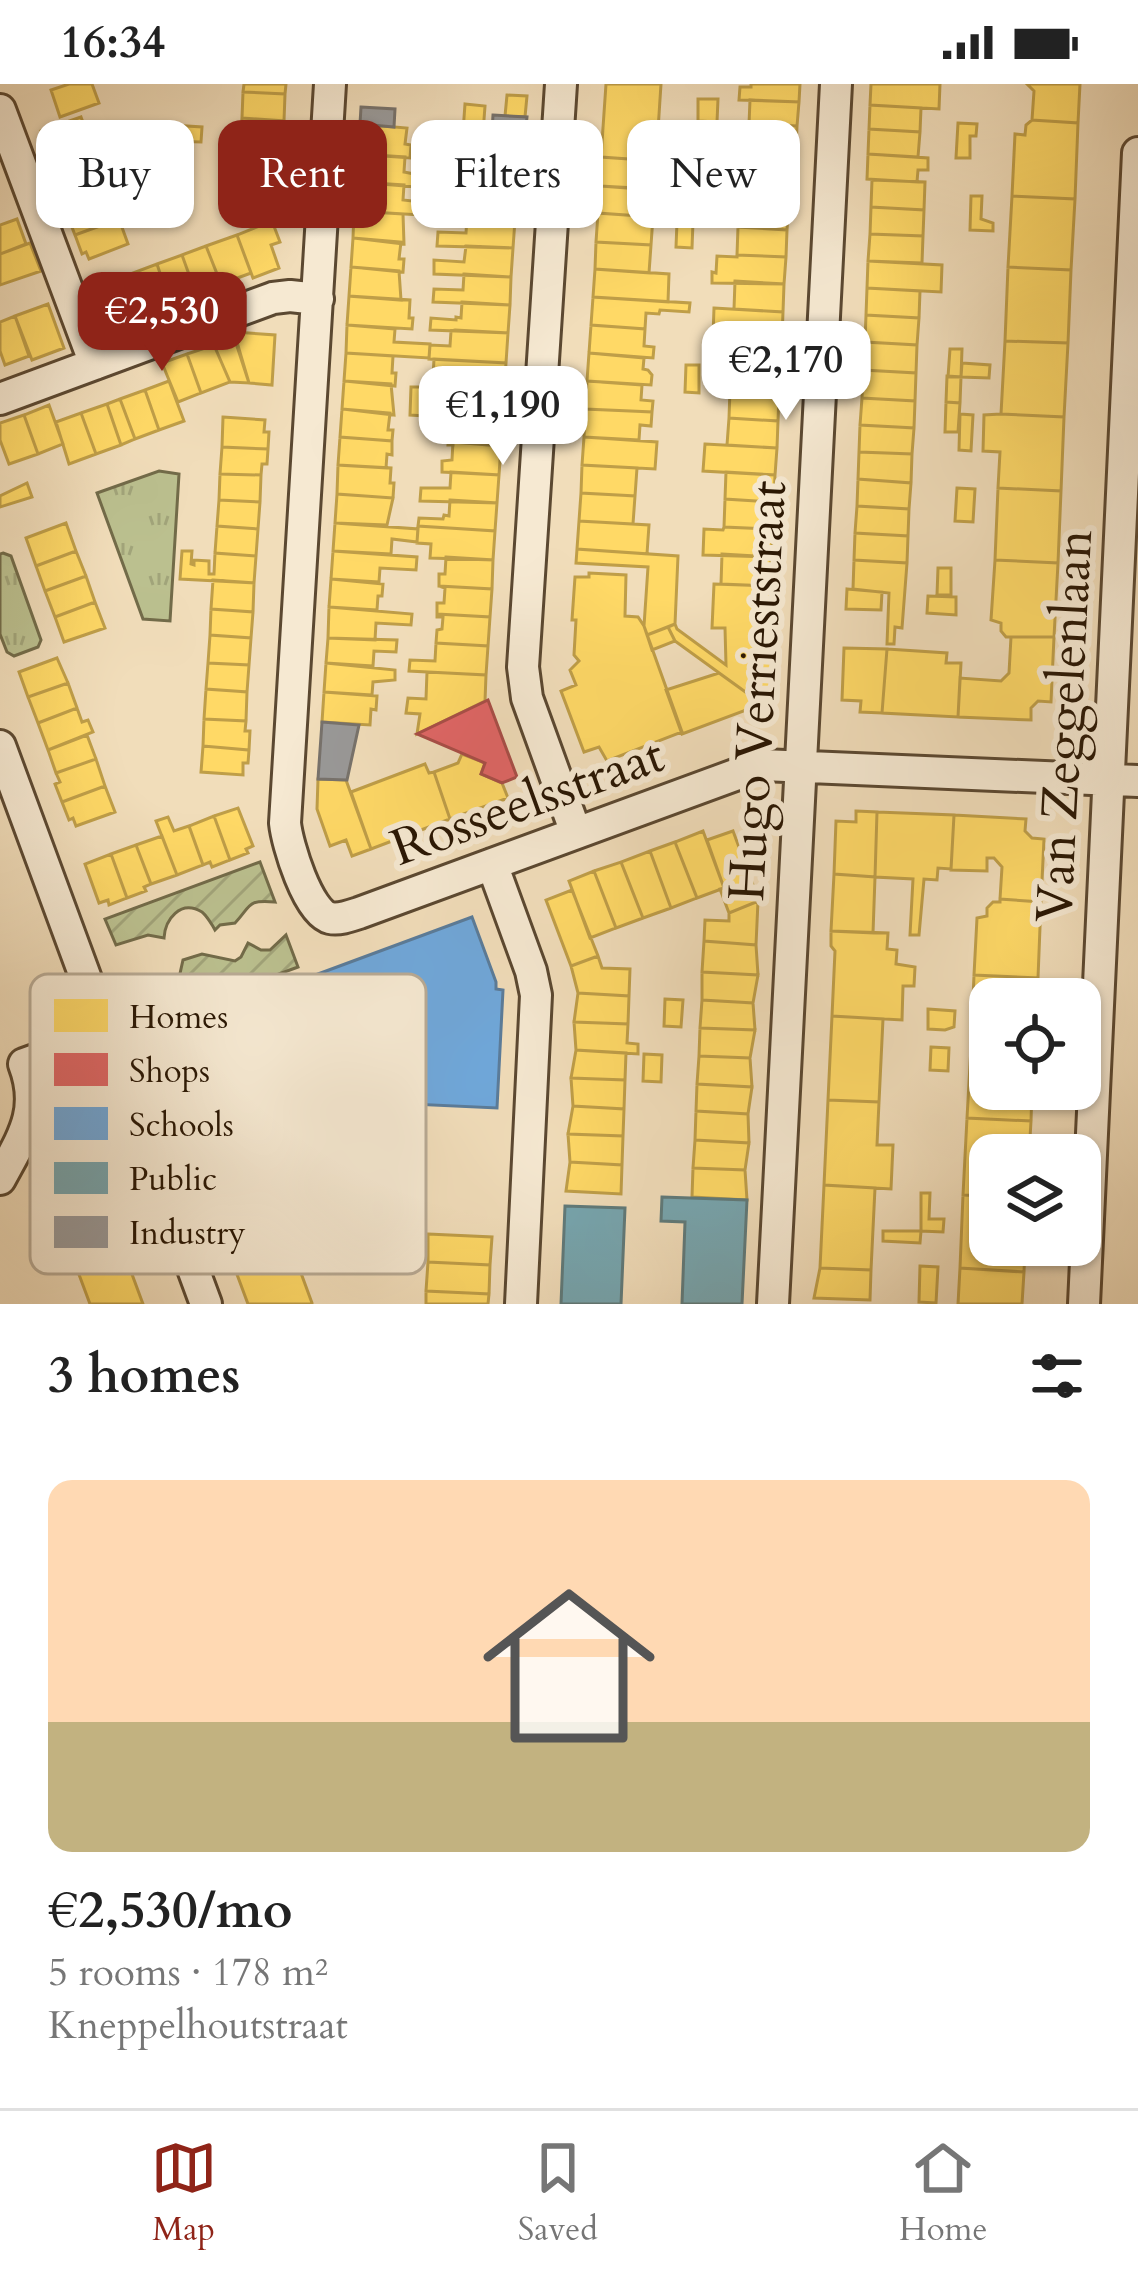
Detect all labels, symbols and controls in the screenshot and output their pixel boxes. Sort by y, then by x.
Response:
text: 16:34 [60,12,165,73]
chip: Buy [36,120,194,228]
chip: Rent [218,120,387,228]
chip: Filters [411,120,603,228]
chip: New [627,120,800,228]
pin: €2,530 [64,272,260,374]
text: €2,530 [105,284,219,337]
pin: €2,170 [688,321,884,423]
text: €2,170 [729,333,843,386]
pin: €1,190 [405,366,601,468]
text: €1,190 [446,378,560,431]
street label: Hugo Verrieststraat [712,479,804,903]
street label: Van Zeggelenlaan [1020,528,1110,924]
street label: Rosseelsstraat [382,720,674,884]
legend [30,974,426,1274]
map controls [969,978,1101,1266]
button: locate [969,978,1101,1110]
text: Homes [129,995,228,1040]
text: Shops [129,1049,210,1094]
text: Schools [129,1103,234,1148]
button: layers [969,1134,1101,1266]
text: Public [129,1157,217,1202]
text: Industry [129,1211,246,1256]
text: 3 homes [48,1341,240,1411]
icon: filters [1024,1343,1090,1409]
icon: home [461,1558,677,1774]
text: €2,530/mo [48,1876,293,1946]
text: 5 rooms · 178 m² [48,1946,328,1999]
text: Kneppelhoutstraat [48,1999,348,2052]
tab: Map [151,2135,217,2252]
tab: Saved [518,2135,598,2252]
tab: Home [899,2135,987,2252]

